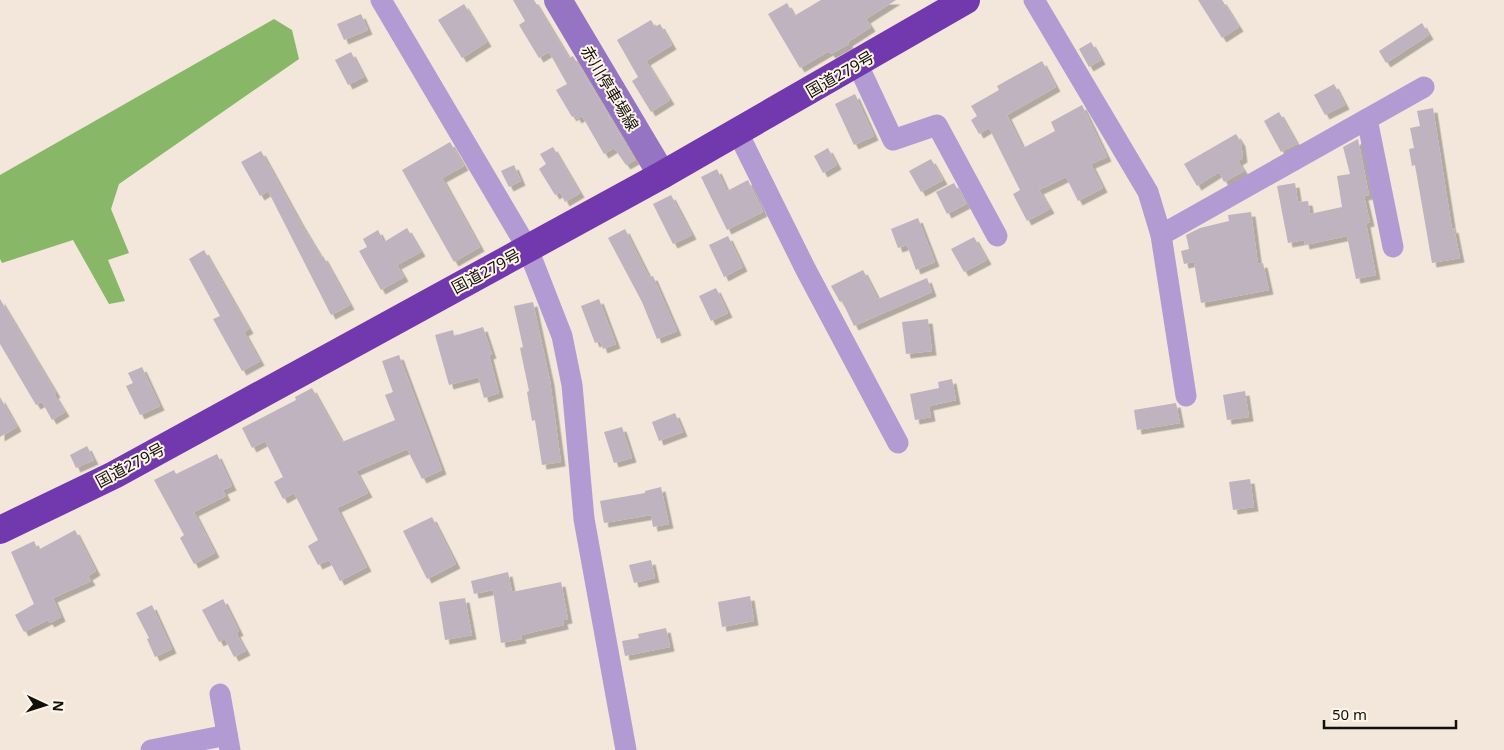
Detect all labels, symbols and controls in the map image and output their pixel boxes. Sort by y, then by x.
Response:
street label: 赤川停車場線 [576,41,644,135]
street label: 国道279号 [802,46,878,102]
street label: 国道279号 [448,244,524,298]
street label: 国道279号 [92,438,168,492]
north arrow [20,680,70,730]
scale bar [1324,698,1456,730]
text: N [49,700,68,712]
text: 50 m [1332,704,1367,724]

